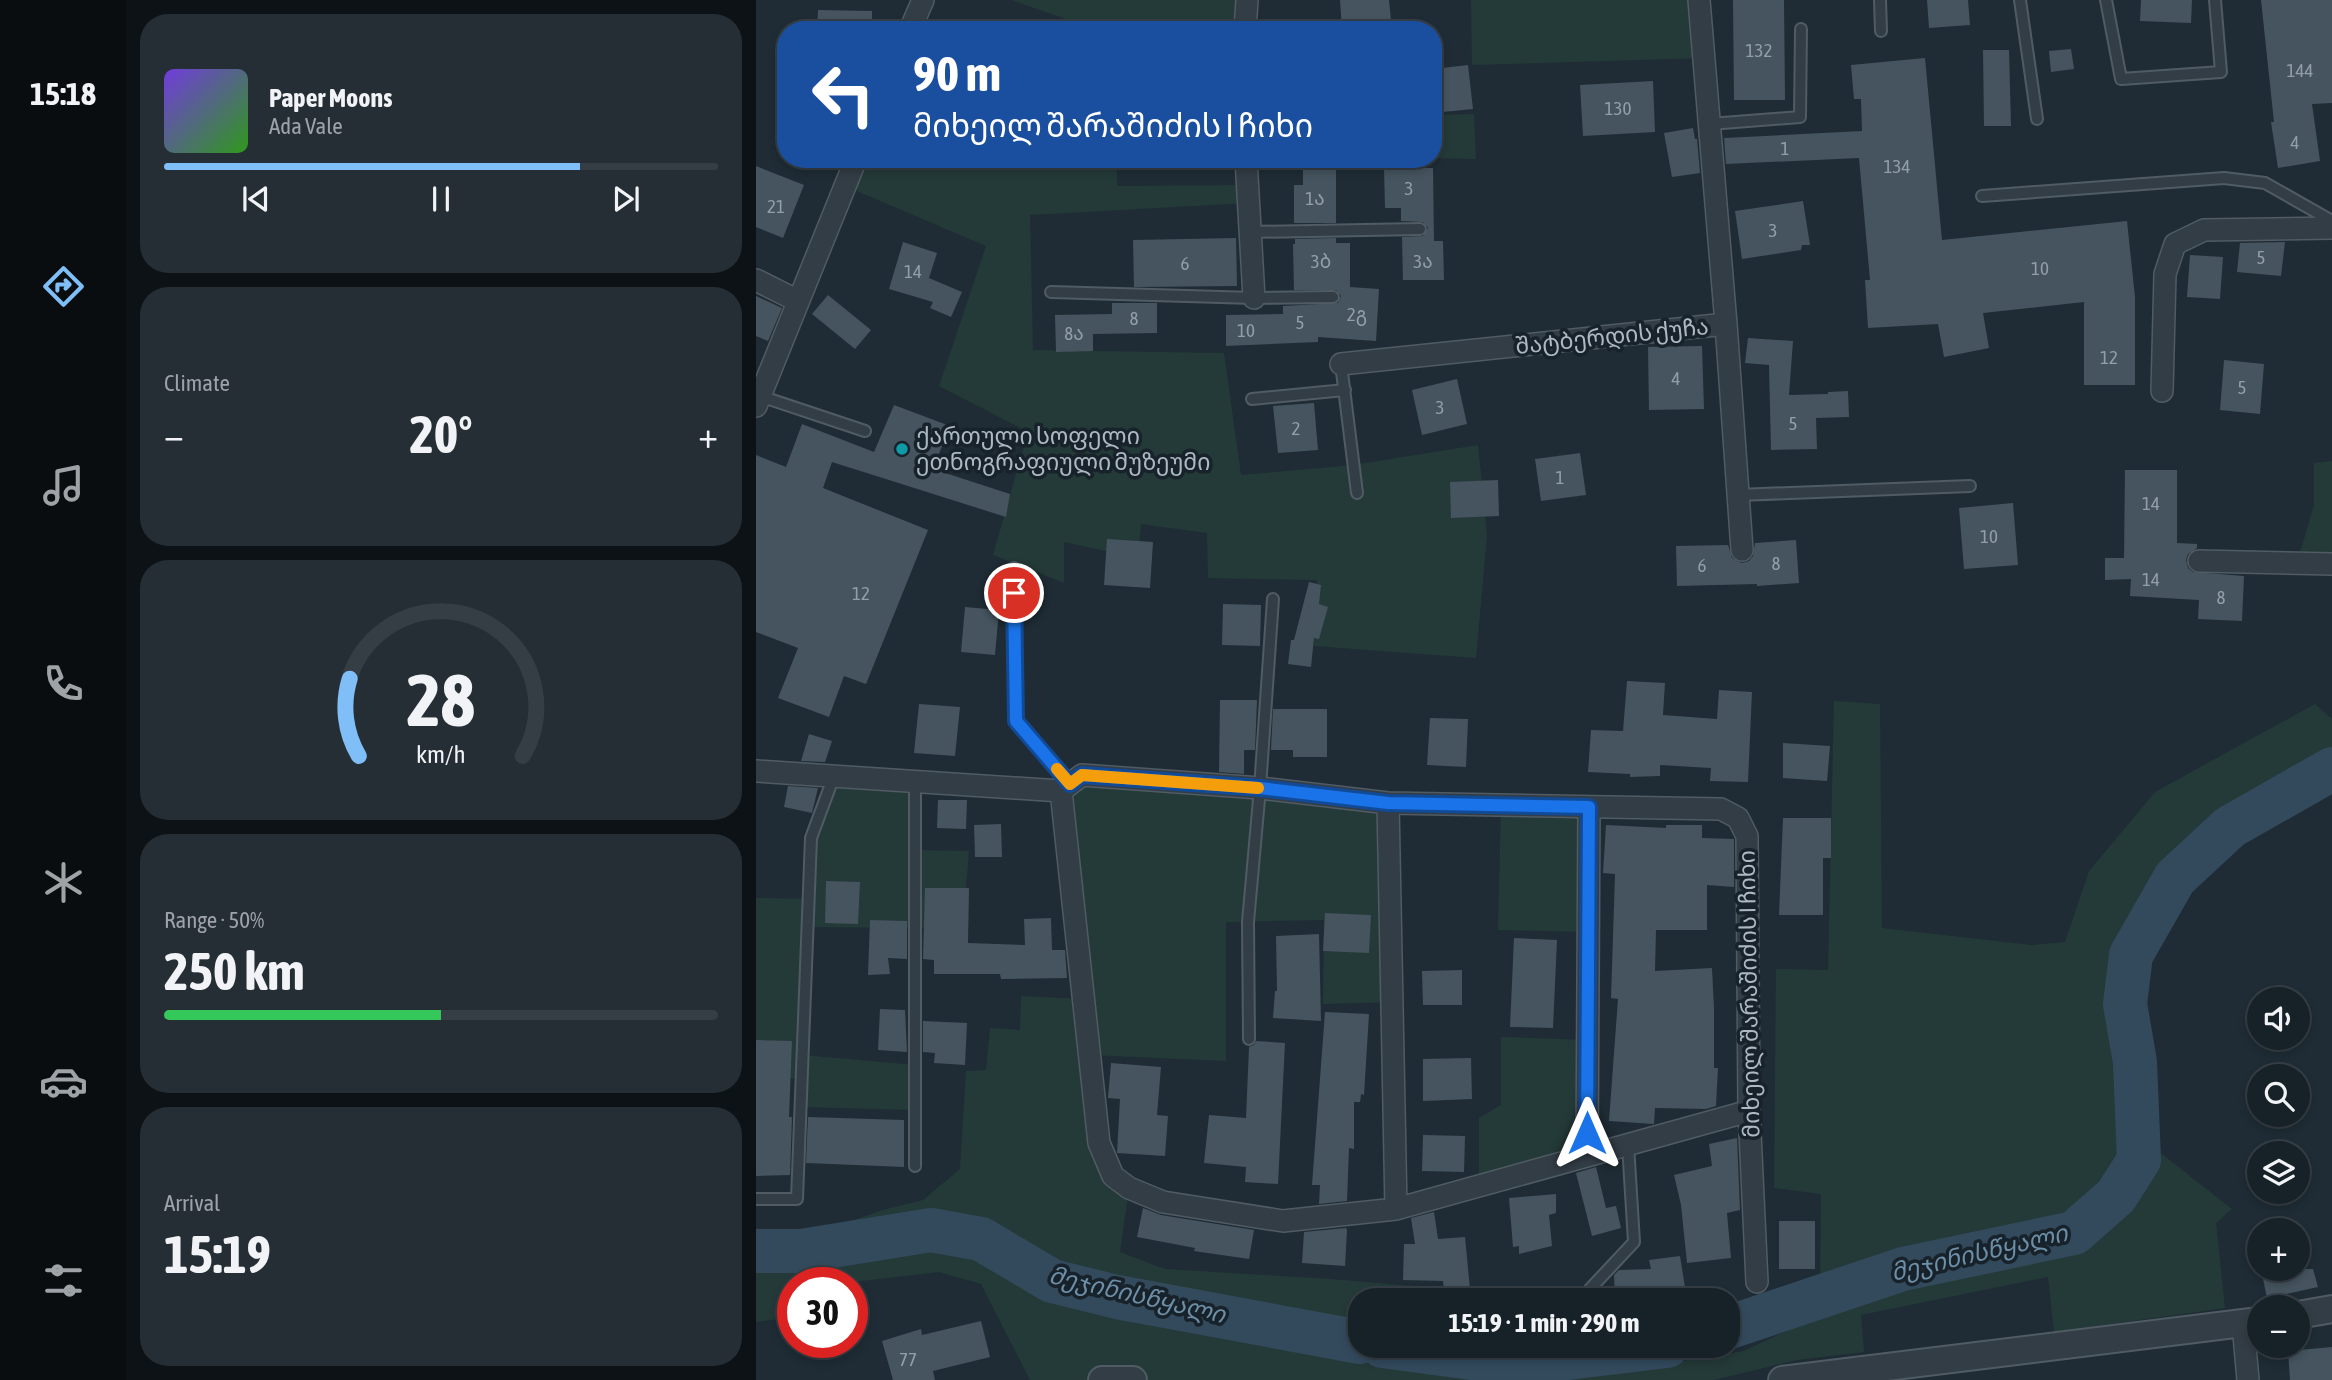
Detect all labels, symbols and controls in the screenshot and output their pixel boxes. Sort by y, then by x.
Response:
house number: 132 [1746,39,1772,61]
text: 90 m [913,45,1001,101]
icon: left [798,49,889,140]
house number: 144 [2287,59,2313,81]
text: 15:18 [30,75,96,112]
text: Paper Moons [269,83,392,113]
house number: 130 [1605,97,1631,119]
text: მიხეილ შარაშიძის I ჩიხი [913,107,1313,144]
text: Ada Vale [269,113,343,139]
house number: 4 [2291,131,2300,153]
house number: 1 [1781,137,1789,159]
house number: 134 [1884,155,1910,177]
house number: 3 [1405,177,1413,199]
icon: previous [237,180,275,218]
icon: pause [422,180,460,218]
icon: next [607,180,645,218]
house number: 1ა [1305,187,1325,209]
house number: 21 [767,195,785,217]
house number: 3 [1769,219,1777,241]
house number: 5 [2257,246,2265,268]
house number: 3ბ [1311,250,1331,272]
house number: 3ა [1413,250,1433,272]
house number: 6 [1181,252,1190,274]
house number: 10 [2031,257,2049,279]
house number: 14 [904,260,922,282]
icon: directions [39,262,88,311]
house number: 2გ [1347,303,1367,326]
house number: 8 [1130,307,1139,329]
house number: 5 [1296,311,1304,333]
street label: შატბერდის ქუჩა [1514,313,1710,360]
house number: 10 [1237,319,1255,341]
house number: 8ა [1064,322,1084,344]
house number: 12 [2100,346,2118,368]
house number: 4 [1672,367,1681,389]
text: Climate [164,370,230,396]
house number: 5 [2238,376,2246,398]
house number: 3 [1436,396,1444,418]
text: 20° [409,404,473,464]
house number: 5 [1789,412,1797,434]
text: − [164,413,184,456]
text: + [698,413,718,456]
house number: 2 [1292,417,1300,439]
place label: ქართული სოფელი ეთნოგრაფიული მუზეუმი [916,423,1210,476]
marker: ქართული სოფელი ეთნოგრაფიული მუზეუმი [894,441,910,457]
icon: music [39,461,88,510]
house number: 1 [1556,466,1564,488]
house number: 14 [2142,492,2160,514]
house number: 10 [1980,525,1998,547]
house number: 8 [1772,552,1781,574]
house number: 6 [1698,554,1707,576]
pin [984,563,1044,623]
house number: 14 [2142,568,2160,590]
icon: arrive [995,574,1033,612]
house number: 12 [852,582,870,604]
house number: 8 [2217,586,2226,608]
text: 28 [407,658,475,741]
icon: phone [39,659,88,708]
text: km/h [416,740,466,768]
street label: მიხეილ შარაშიძის I ჩიხი [1733,850,1766,1138]
icon: climate [39,858,88,907]
text: Range · 50% [164,907,264,933]
text: 250 km [164,941,305,1001]
map controls [2247,987,2310,1358]
button: sound [2247,987,2310,1050]
icon: car [39,1057,88,1106]
button: search [2247,1064,2310,1127]
position arrow [1550,1096,1624,1170]
button: layers [2247,1141,2310,1204]
text: Arrival [164,1190,220,1216]
button: + [2247,1218,2310,1281]
water label: მეჯინისწყალი [1888,1219,2071,1287]
text: 15:19 [164,1224,271,1284]
icon: filters [39,1256,88,1305]
water label: მეჯინისწყალი [1046,1261,1229,1329]
speed limit sign: 30 [777,1267,868,1358]
button: − [2247,1295,2310,1358]
text: 15:19 · 1 min · 290 m [1449,1308,1639,1338]
house number: 77 [899,1348,917,1370]

